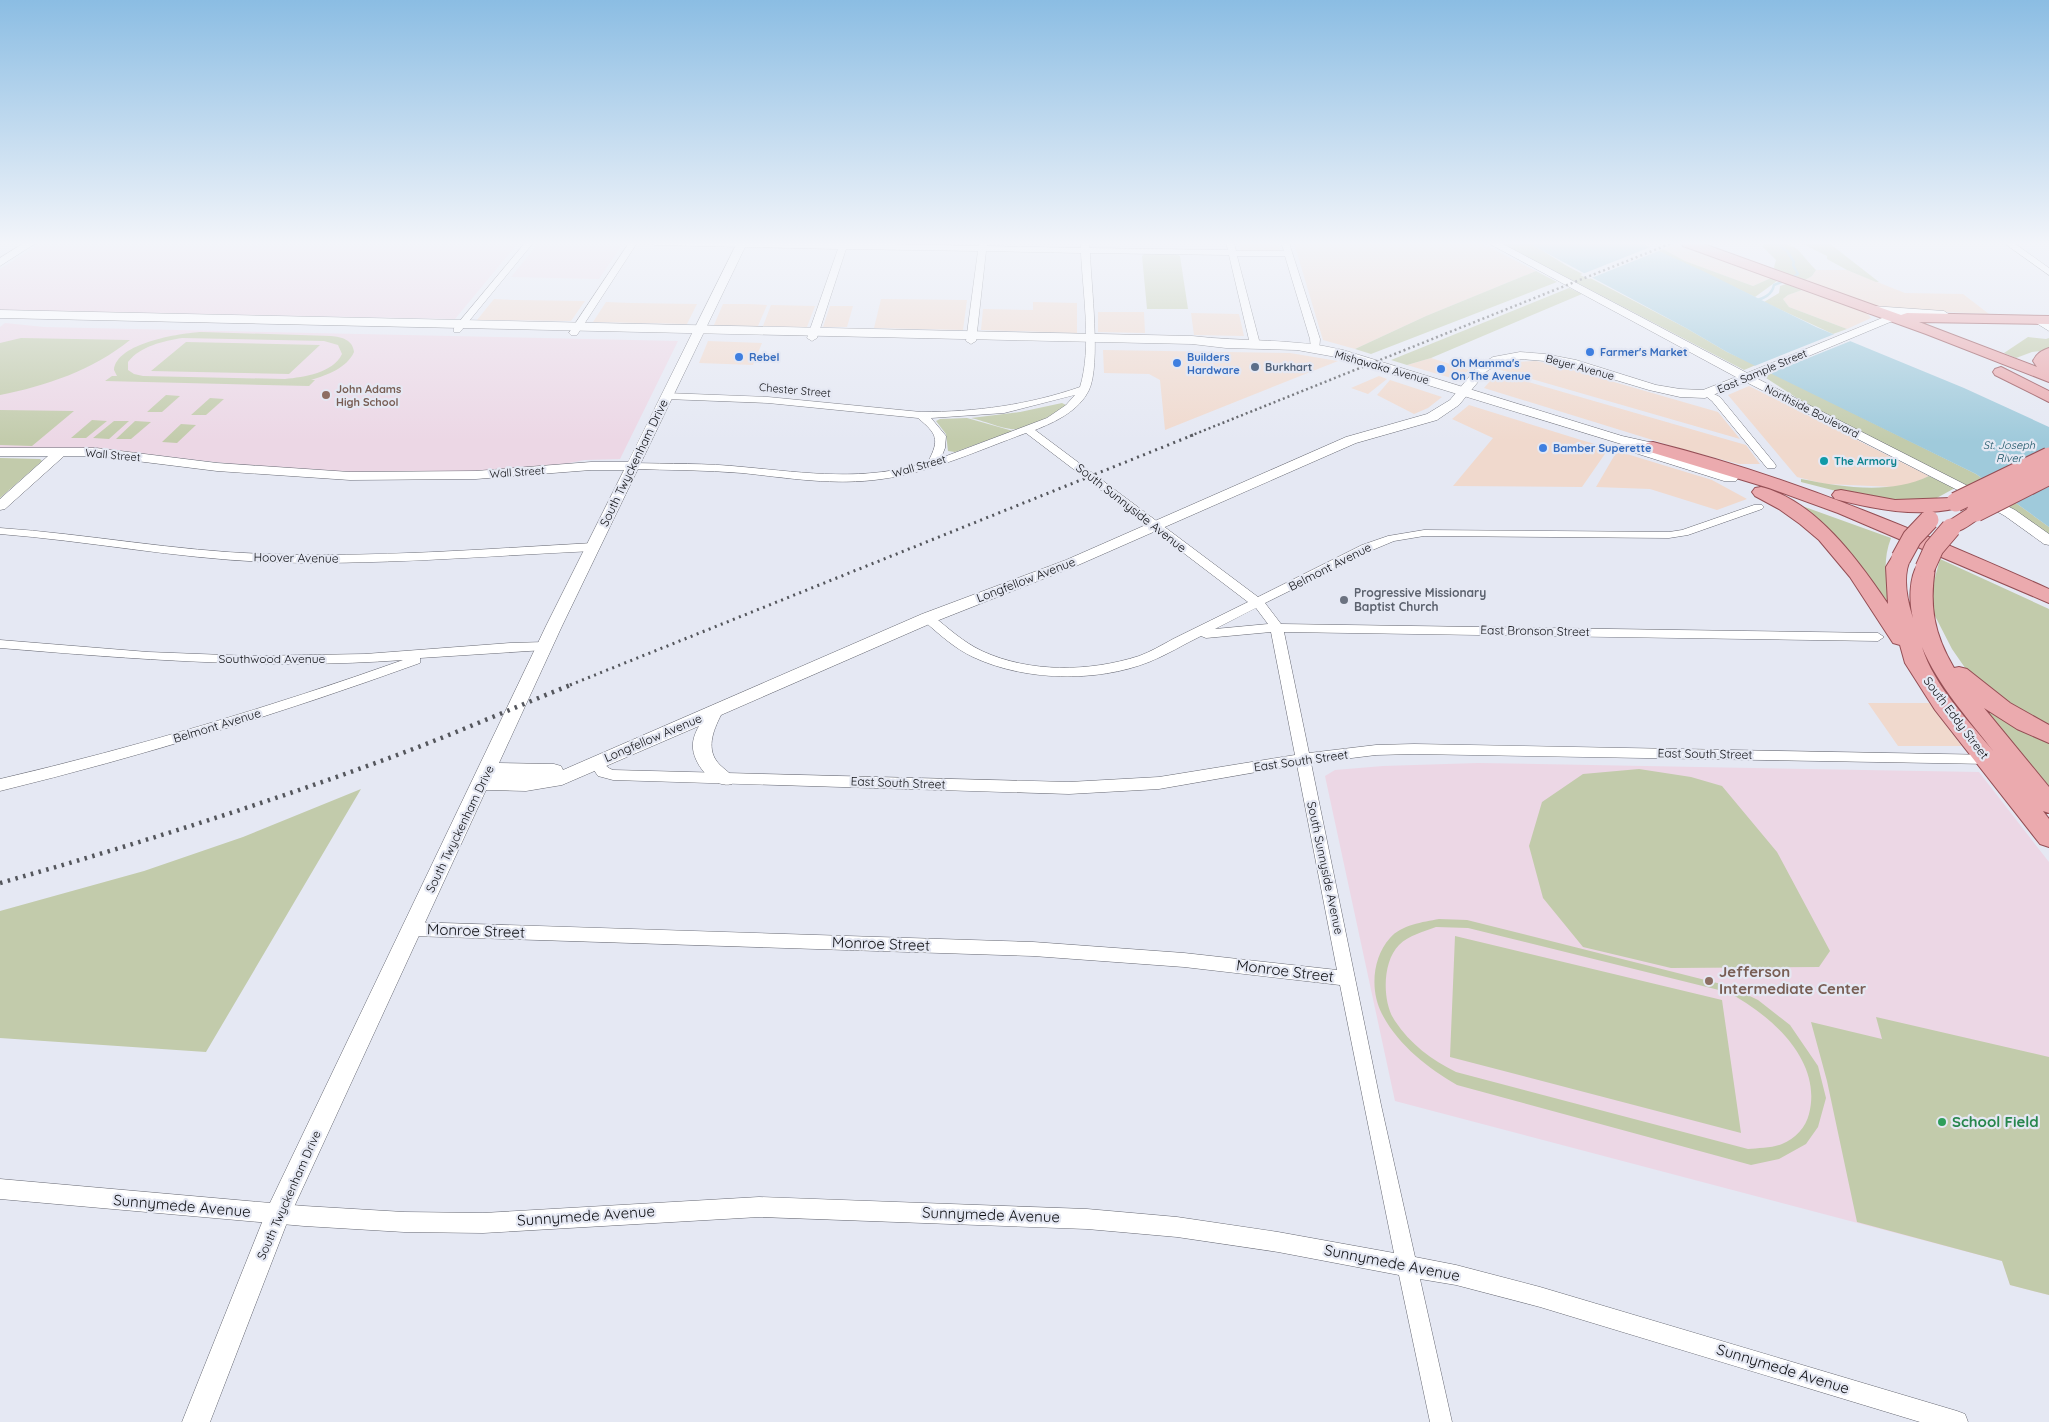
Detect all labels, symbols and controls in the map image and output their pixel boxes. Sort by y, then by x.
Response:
place label: Farmer's Market [1600,345,1687,359]
marker: Farmer's Market [1584,346,1596,358]
street label: East Sample Street [1715,346,1809,396]
street label: Mishawaka Avenue [1333,347,1431,387]
place label: Rebel [749,350,779,364]
place label: Builders Hardware [1187,350,1240,377]
marker: Rebel [733,351,745,363]
street label: Beyer Avenue [1544,351,1616,383]
place label: Oh Mamma's On The Avenue [1451,356,1531,383]
marker: Builders Hardware [1171,357,1183,369]
place label: Burkhart [1265,360,1312,374]
marker: Burkhart [1249,361,1261,373]
marker: Oh Mamma's On The Avenue [1435,363,1447,375]
street label: Chester Street [759,380,832,400]
street label: Northside Boulevard [1762,381,1862,441]
place label: John Adams High School [336,382,401,409]
marker: John Adams High School [320,389,332,401]
street label: South Twyckenham Drive [596,396,671,529]
water label: St. Joseph River [1983,438,2036,465]
place label: Bamber Superette [1553,441,1652,455]
marker: Bamber Superette [1537,442,1549,454]
street label: Wall Street [85,446,141,464]
street label: Wall Street [890,452,948,480]
place label: The Armory [1834,454,1897,468]
marker: The Armory [1818,455,1830,467]
street label: South Sunnyside Avenue [1073,460,1190,555]
street label: Wall Street [489,463,545,481]
street label: Belmont Avenue [1286,539,1374,594]
street label: Hoover Avenue [253,549,339,566]
street label: Longfellow Avenue [974,554,1078,605]
place label: Progressive Missionary Baptist Church [1354,585,1486,614]
marker: Progressive Missionary Baptist Church [1338,594,1350,606]
street label: East Bronson Street [1480,622,1590,639]
street label: Southwood Avenue [219,651,326,666]
street label: South Eddy Street [1921,674,1992,762]
street label: Belmont Avenue [171,705,263,746]
street label: Longfellow Avenue [602,710,704,765]
street label: East South Street [1657,745,1753,762]
street label: East South Street [1253,746,1349,775]
street label: South Twyckenham Drive [422,762,497,895]
street label: East South Street [850,773,946,792]
street label: South Sunnyside Avenue [1304,800,1347,936]
street label: Monroe Street [427,919,525,942]
street label: Monroe Street [832,932,930,955]
street label: Monroe Street [1235,955,1335,986]
place label: Jefferson Intermediate Center [1719,962,1867,998]
marker: Jefferson Intermediate Center [1703,975,1715,987]
place label: School Field [1952,1112,2039,1131]
marker: School Field [1936,1116,1948,1128]
street label: South Twyckenham Drive [253,1128,324,1262]
street label: Sunnymede Avenue [113,1190,252,1221]
street label: Sunnymede Avenue [517,1201,655,1230]
street label: Sunnymede Avenue [922,1203,1060,1226]
street label: Sunnymede Avenue [1323,1240,1462,1285]
street label: Sunnymede Avenue [1714,1339,1852,1398]

